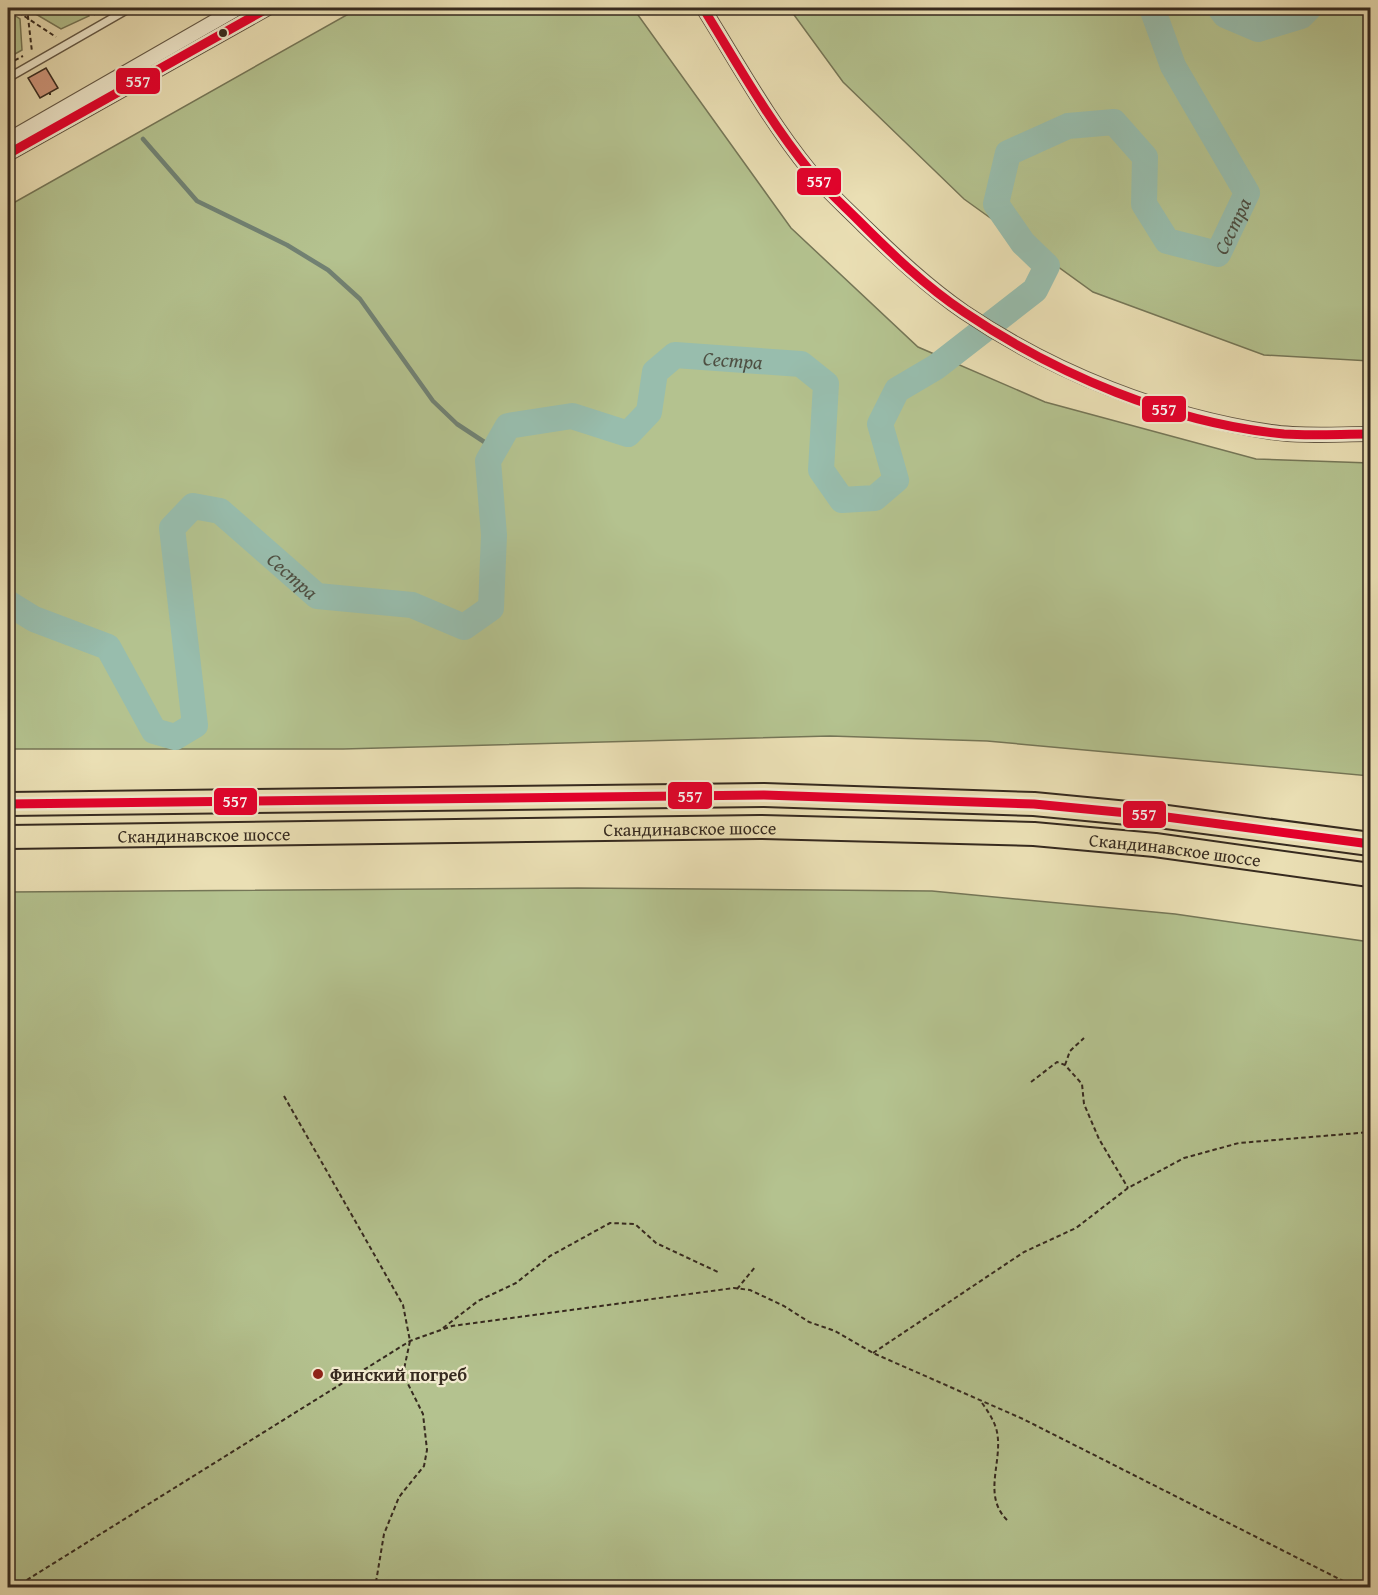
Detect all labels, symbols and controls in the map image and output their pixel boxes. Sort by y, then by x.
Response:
unlabelled marker [217,27,229,39]
line badge: 557 [115,67,161,95]
text: 557 [126,69,150,93]
line badge: 557 [796,167,842,196]
text: 557 [807,169,831,193]
water label: Сестра [1206,192,1258,259]
water label: Сестра [702,343,764,376]
line badge: 557 [1141,395,1187,423]
text: 557 [1152,397,1176,421]
water label: Сестра [261,545,326,606]
line badge: 557 [667,781,713,810]
text: 557 [678,784,702,808]
line badge: 557 [213,787,258,816]
text: 557 [223,789,247,813]
line badge: 557 [1122,800,1167,829]
text: 557 [1132,802,1156,826]
street label: Скандинавское шоссе [603,814,777,843]
street label: Скандинавское шоссе [117,820,291,849]
street label: Скандинавское шоссе [1088,826,1263,873]
place label: Финский погреб [330,1361,467,1388]
marker: Финский погреб [311,1367,325,1381]

